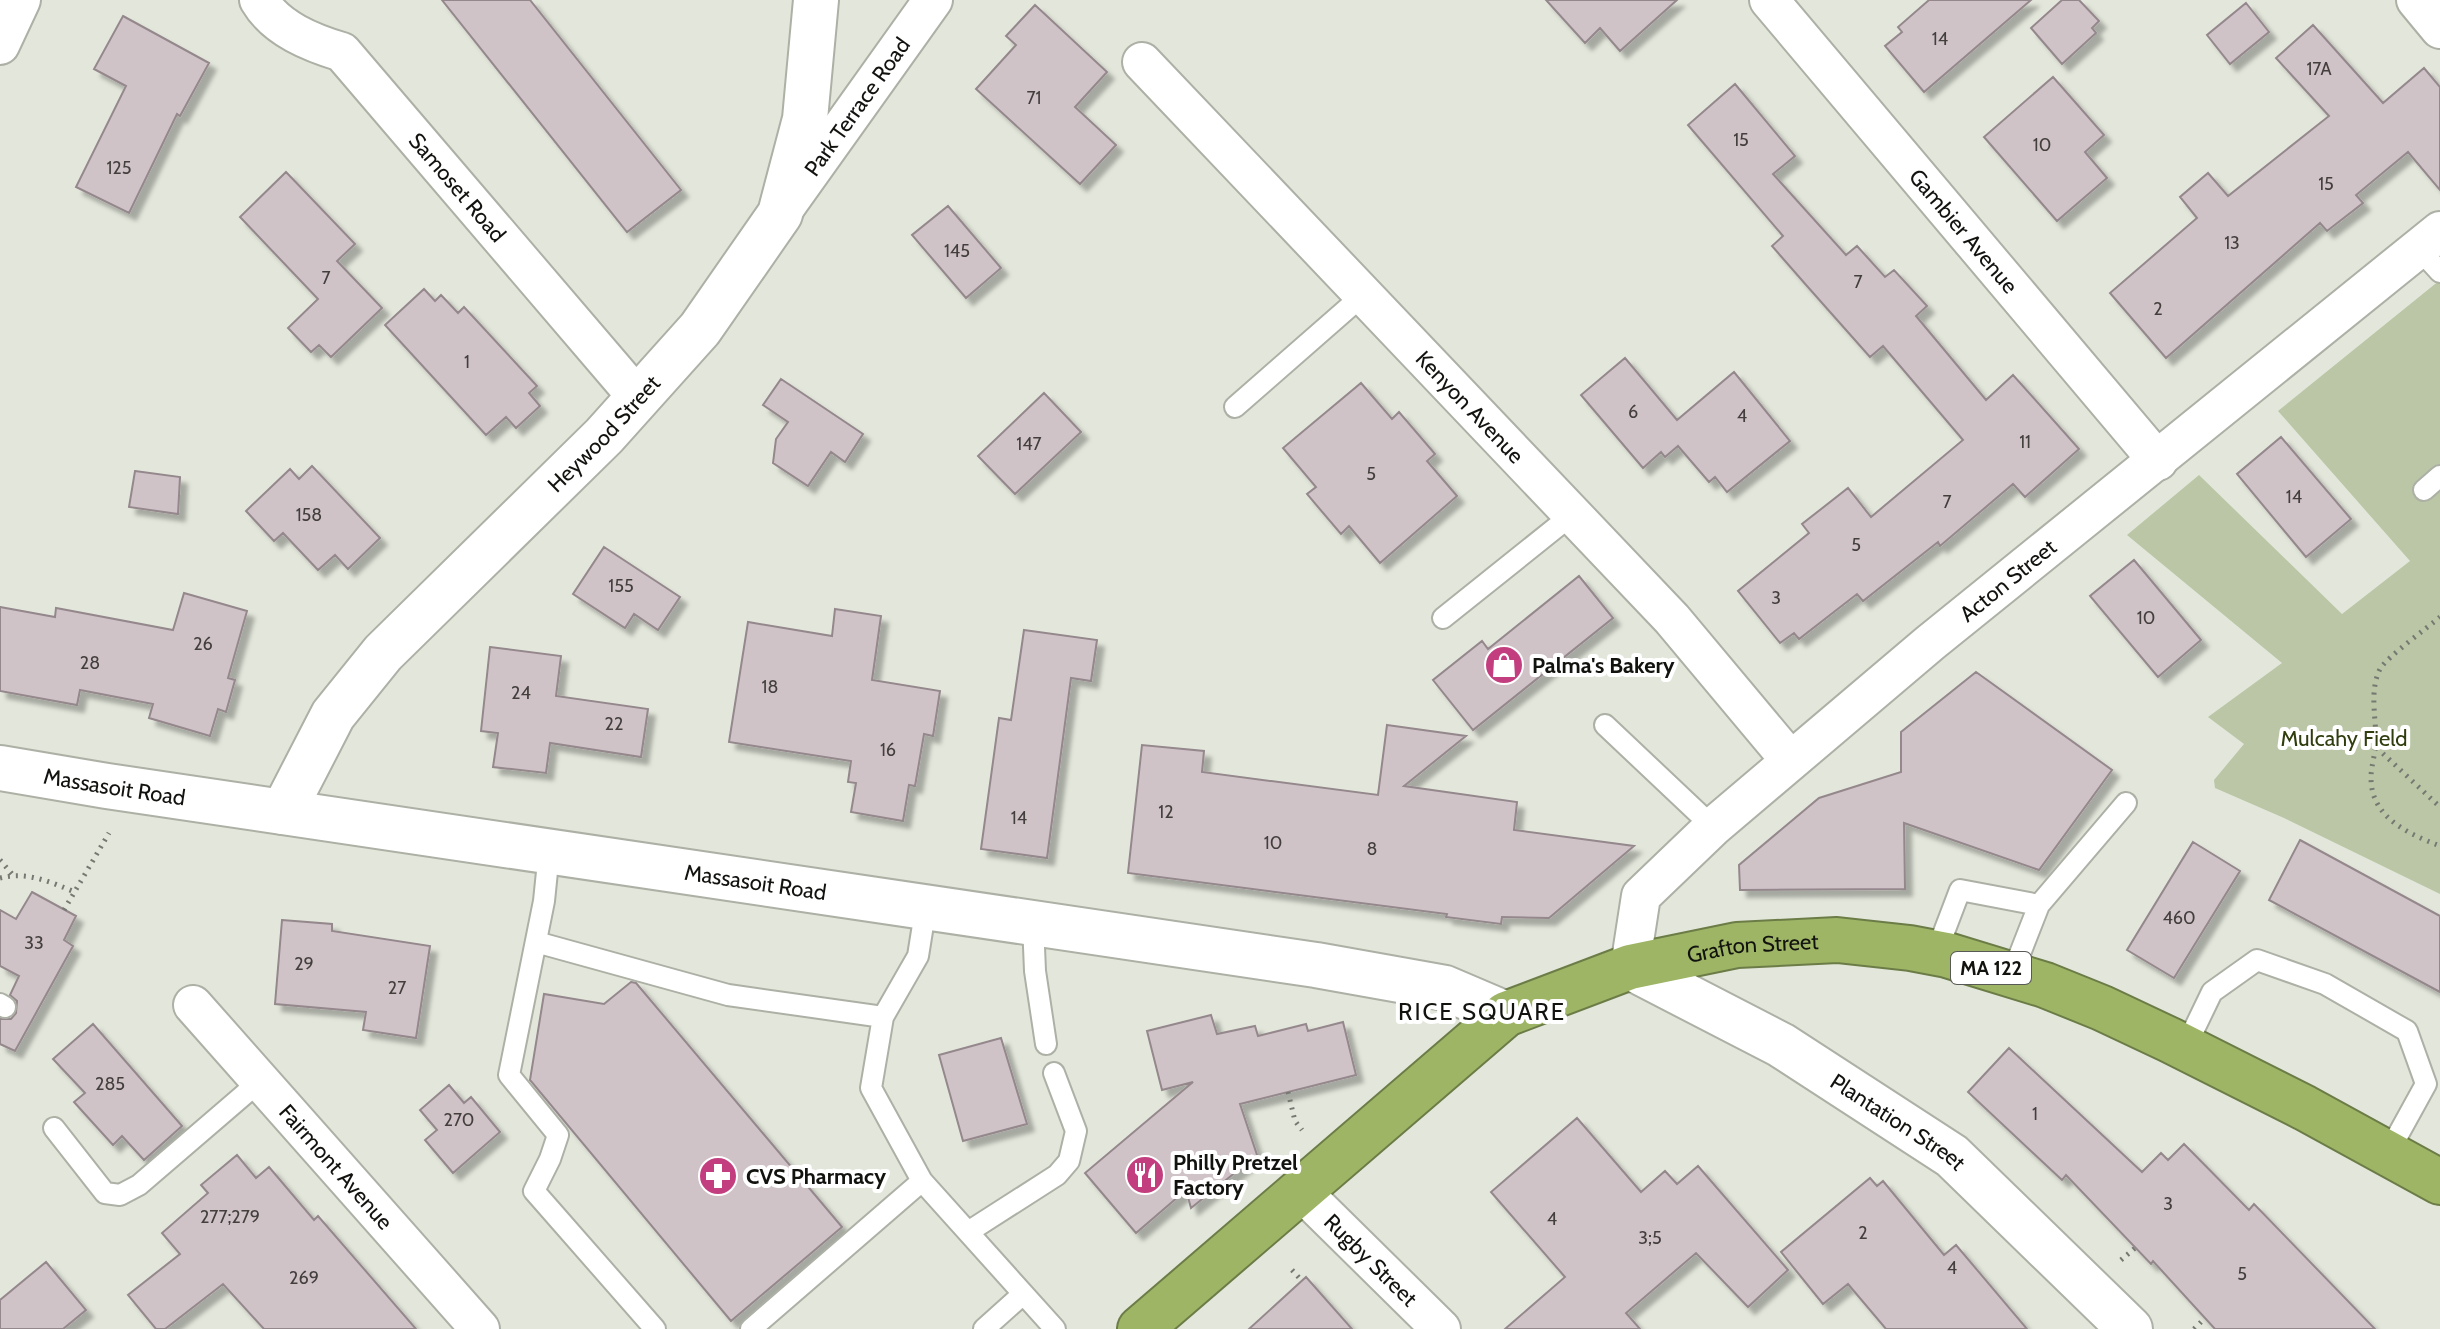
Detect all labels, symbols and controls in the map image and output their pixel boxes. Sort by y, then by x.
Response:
house number: 14 [1932,28,1948,50]
street label: Park Terrace Road [798,32,915,181]
house number: 17A [2306,58,2332,80]
house number: 71 [1027,87,1041,109]
street label: Samoset Road [403,127,512,247]
house number: 15 [1733,129,1749,151]
house number: 10 [2033,134,2051,156]
house number: 125 [106,157,132,179]
street label: Gambier Avenue [1904,163,2024,299]
house number: 15 [2318,173,2334,195]
house number: 13 [2224,232,2240,254]
house number: 145 [944,240,970,262]
house number: 7 [321,267,331,289]
house number: 7 [1853,271,1863,293]
house number: 2 [2153,298,2163,320]
street label: Kenyon Avenue [1410,345,1530,469]
house number: 1 [464,351,470,373]
street label: Heywood Street [542,369,666,498]
house number: 6 [1628,401,1638,423]
house number: 4 [1737,405,1747,427]
house number: 11 [2019,431,2031,453]
house number: 147 [1016,433,1042,455]
house number: 5 [1366,463,1376,485]
house number: 14 [2286,486,2302,508]
house number: 7 [1942,491,1952,513]
house number: 158 [296,504,322,526]
street label: Acton Street [1954,533,2062,627]
house number: 5 [1851,534,1861,556]
house number: 155 [608,575,634,597]
house number: 3 [1771,587,1781,609]
house number: 10 [2137,607,2155,629]
house number: 26 [193,633,213,655]
shop icon: Palma's Bakery [1483,644,1525,686]
house number: 28 [80,652,100,674]
place label: Palma's Bakery [1532,652,1675,679]
house number: 18 [762,676,778,698]
house number: 24 [511,682,531,704]
house number: 22 [605,713,623,735]
park label: Mulcahy Field [2280,725,2408,752]
house number: 16 [880,739,896,761]
street label: Massasoit Road [42,762,187,811]
house number: 12 [1158,801,1174,823]
house number: 14 [1011,807,1027,829]
house number: 10 [1264,832,1282,854]
house number: 8 [1367,838,1377,860]
street label: Massasoit Road [683,858,828,906]
house number: 460 [2162,907,2196,929]
street label: Grafton Street [1684,927,1820,968]
house number: 33 [24,932,44,954]
road number: MA 122 [1951,952,2031,984]
house number: 29 [294,953,314,975]
house number: 27 [388,977,406,999]
district label: RICE SQUARE [1398,997,1566,1026]
street label: Plantation Street [1826,1067,1972,1176]
house number: 285 [95,1073,125,1095]
street label: Fairmont Avenue [274,1099,399,1235]
house number: 1 [2032,1103,2038,1125]
house number: 270 [444,1109,474,1131]
place label: Philly Pretzel Factory [1173,1149,1298,1201]
restaurant icon: Philly Pretzel Factory [1124,1154,1166,1196]
pharmacy icon: CVS Pharmacy [697,1155,739,1197]
place label: CVS Pharmacy [746,1163,886,1190]
house number: 3 [2163,1193,2173,1215]
house number: 277;279 [200,1206,260,1228]
street label: Rugby Street [1319,1208,1423,1312]
house number: 4 [1547,1208,1557,1230]
house number: 2 [1858,1222,1868,1244]
house number: 3;5 [1638,1227,1662,1249]
house number: 4 [1947,1257,1957,1279]
house number: 5 [2237,1263,2247,1285]
house number: 269 [289,1267,319,1289]

